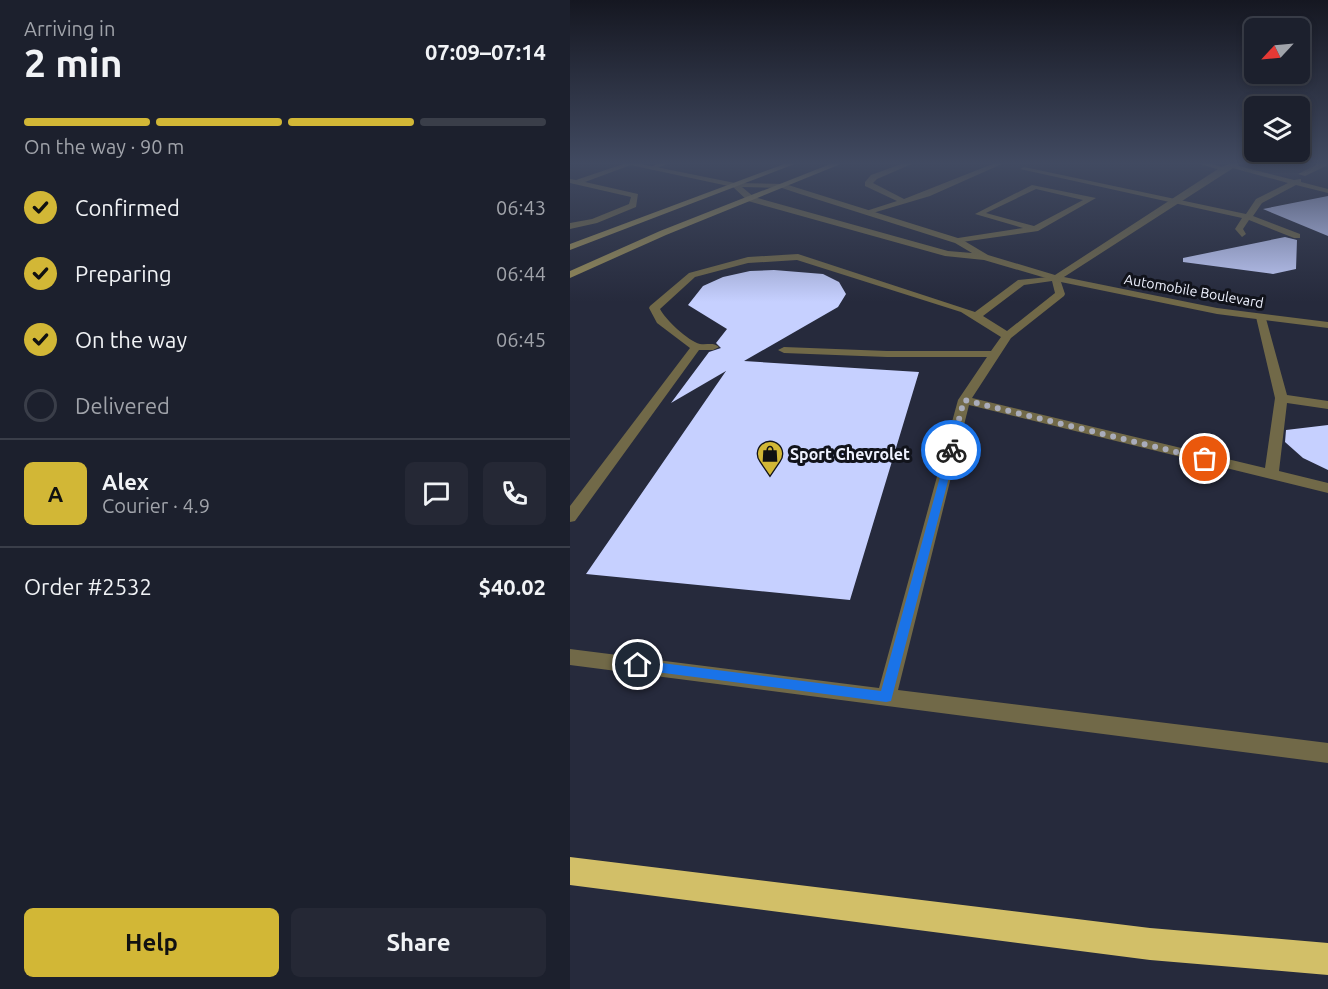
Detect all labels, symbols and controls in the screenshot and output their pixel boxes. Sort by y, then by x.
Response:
text: Arriving in [24,17,115,40]
north arrow [1244,18,1310,84]
map controls [1244,18,1310,162]
text: 07:09–07:14 [425,39,546,64]
text: 2 min [24,41,123,84]
button: layers [1244,96,1310,162]
text: On the way · 90 m [24,135,184,158]
icon: check [24,191,57,224]
text: Confirmed [75,195,180,220]
text: 06:43 [496,196,546,219]
icon: check [24,257,57,290]
text: Preparing [75,261,172,286]
text: 06:44 [496,262,546,285]
street label: Automobile Boulevard [1123,271,1265,311]
icon: check [24,323,57,356]
text: On the way [75,327,187,352]
text: 06:45 [496,328,546,351]
text: Delivered [75,393,170,418]
courier [921,420,981,480]
pin [1179,433,1230,484]
icon: bike [935,434,968,467]
shop icon: Sport Chevrolet [755,439,785,477]
icon: bag [1188,442,1221,475]
place label: Sport Chevrolet [790,445,910,463]
button: chat [405,462,468,525]
button: phone [483,462,546,525]
text: Alex [102,469,149,494]
text: A [48,481,63,506]
text: Courier · 4.9 [102,494,210,517]
text: Order #2532 [24,574,152,599]
text: $40.02 [479,574,546,599]
pin [612,639,663,690]
icon: home [621,648,654,681]
button: Help [24,908,279,977]
button: Share [291,908,546,977]

